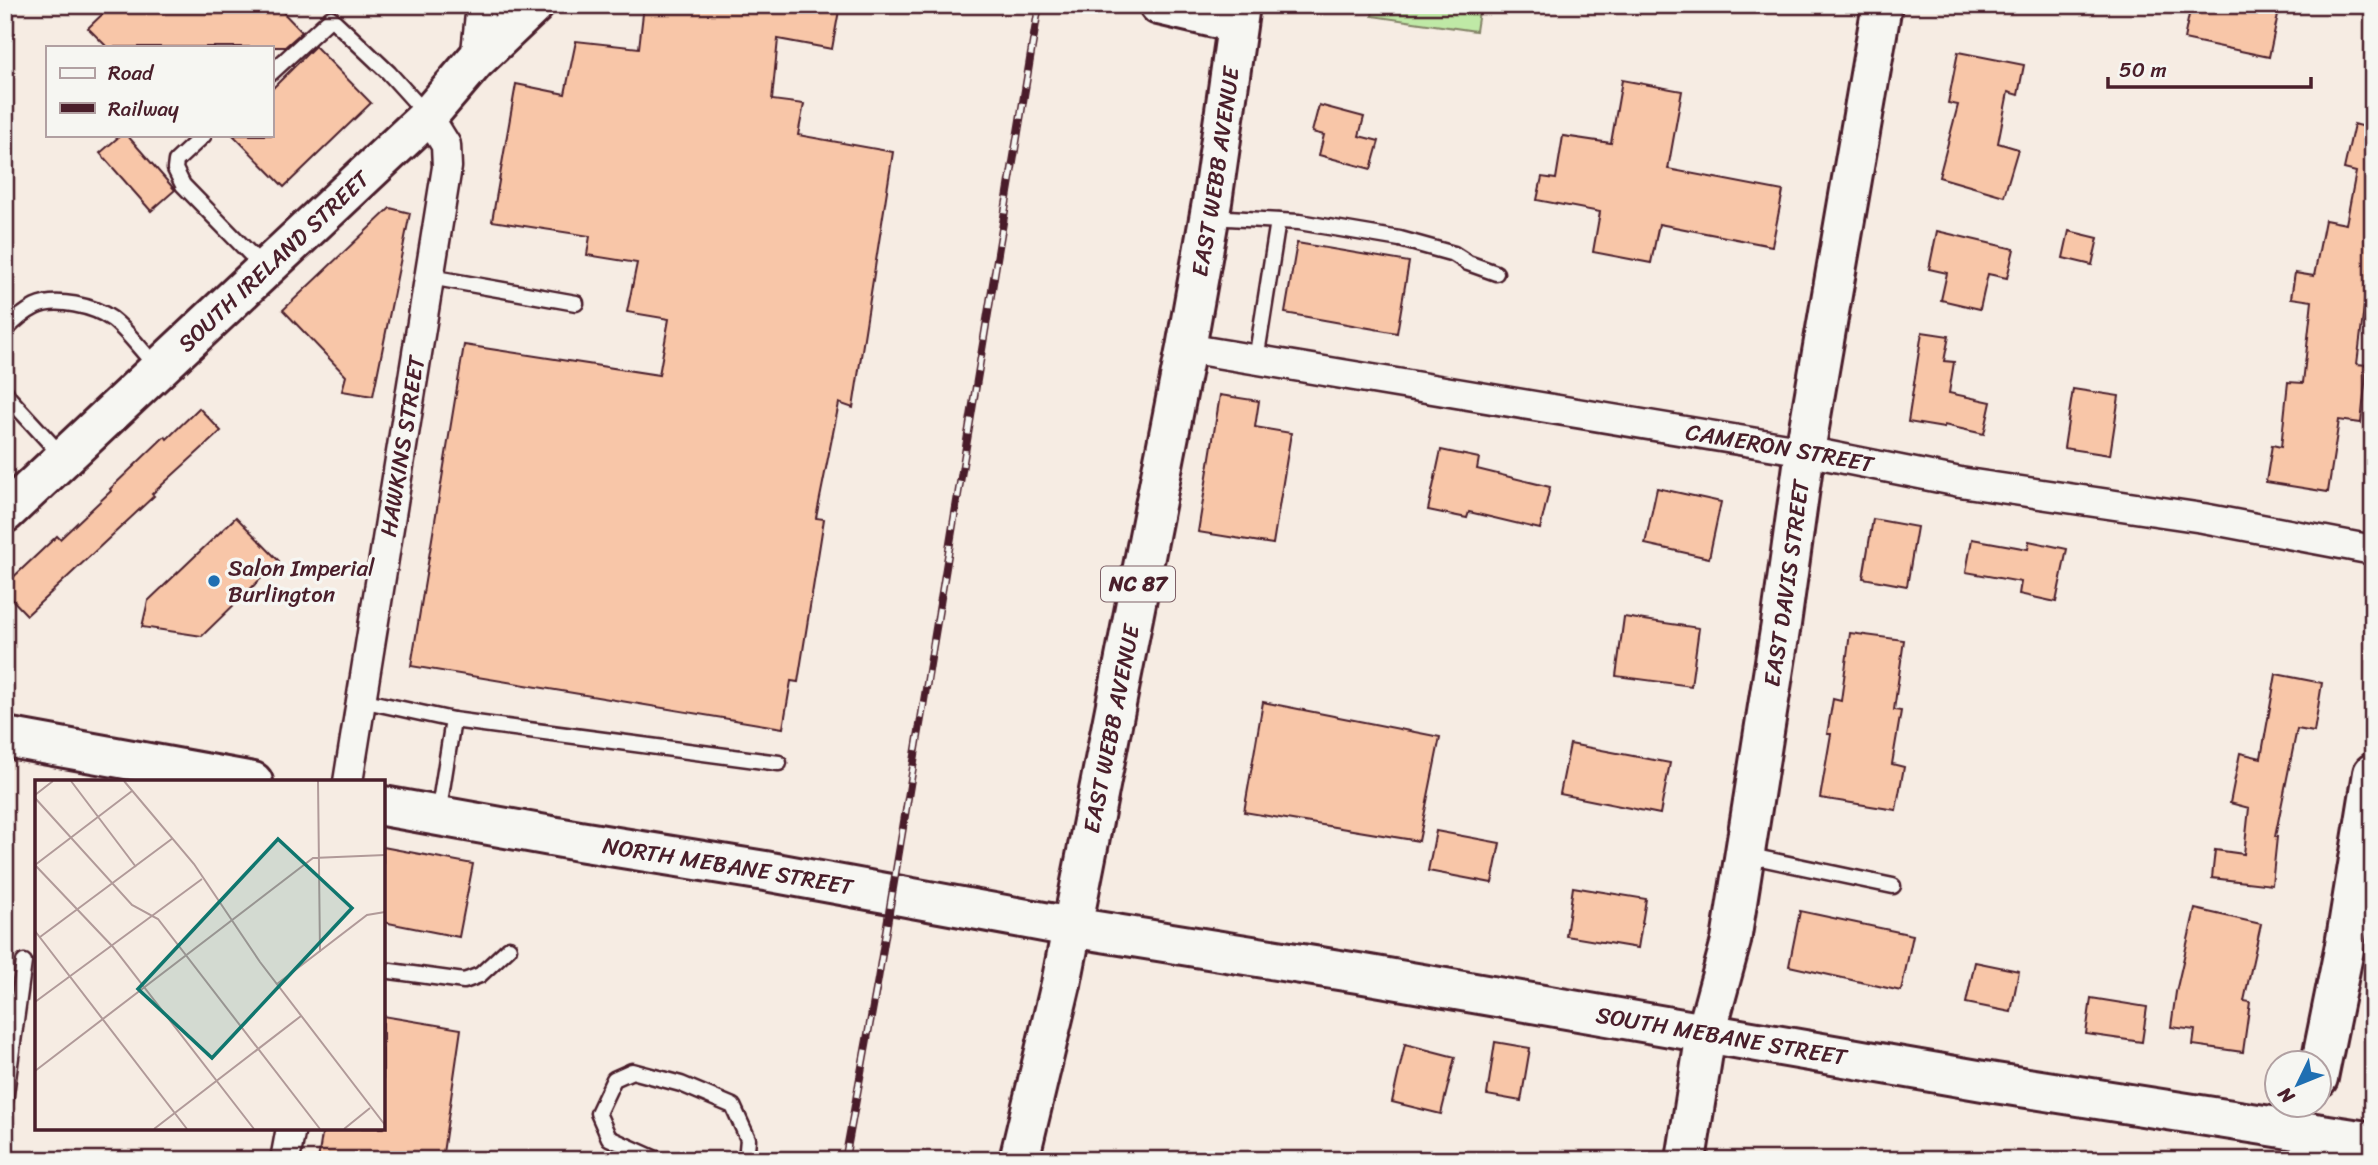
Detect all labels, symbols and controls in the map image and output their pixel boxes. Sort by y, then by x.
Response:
legend [46,46,273,136]
scale bar [2108,46,2312,90]
text: 50 m [2119,51,2167,89]
text: Road [108,54,155,92]
street label: EAST WEBB AVENUE [1179,63,1252,280]
text: Railway [108,90,179,128]
street label: SOUTH IRELAND STREET [168,159,381,363]
street label: HAWKINS STREET [368,351,438,540]
street label: CAMERON STREET [1683,411,1879,486]
street label: EAST DAVIS STREET [1751,476,1822,689]
place label: Salon Imperial Burlington [228,548,375,615]
road number: NC 87 [1101,566,1175,602]
marker: Salon Imperial Burlington [206,573,222,589]
street label: EAST WEBB AVENUE [1071,620,1152,837]
inset map [35,780,385,1130]
street label: NORTH MEBANE STREET [600,825,858,908]
street label: SOUTH MEBANE STREET [1593,994,1851,1078]
north arrow [2262,1050,2332,1120]
text: N [2269,1079,2303,1112]

